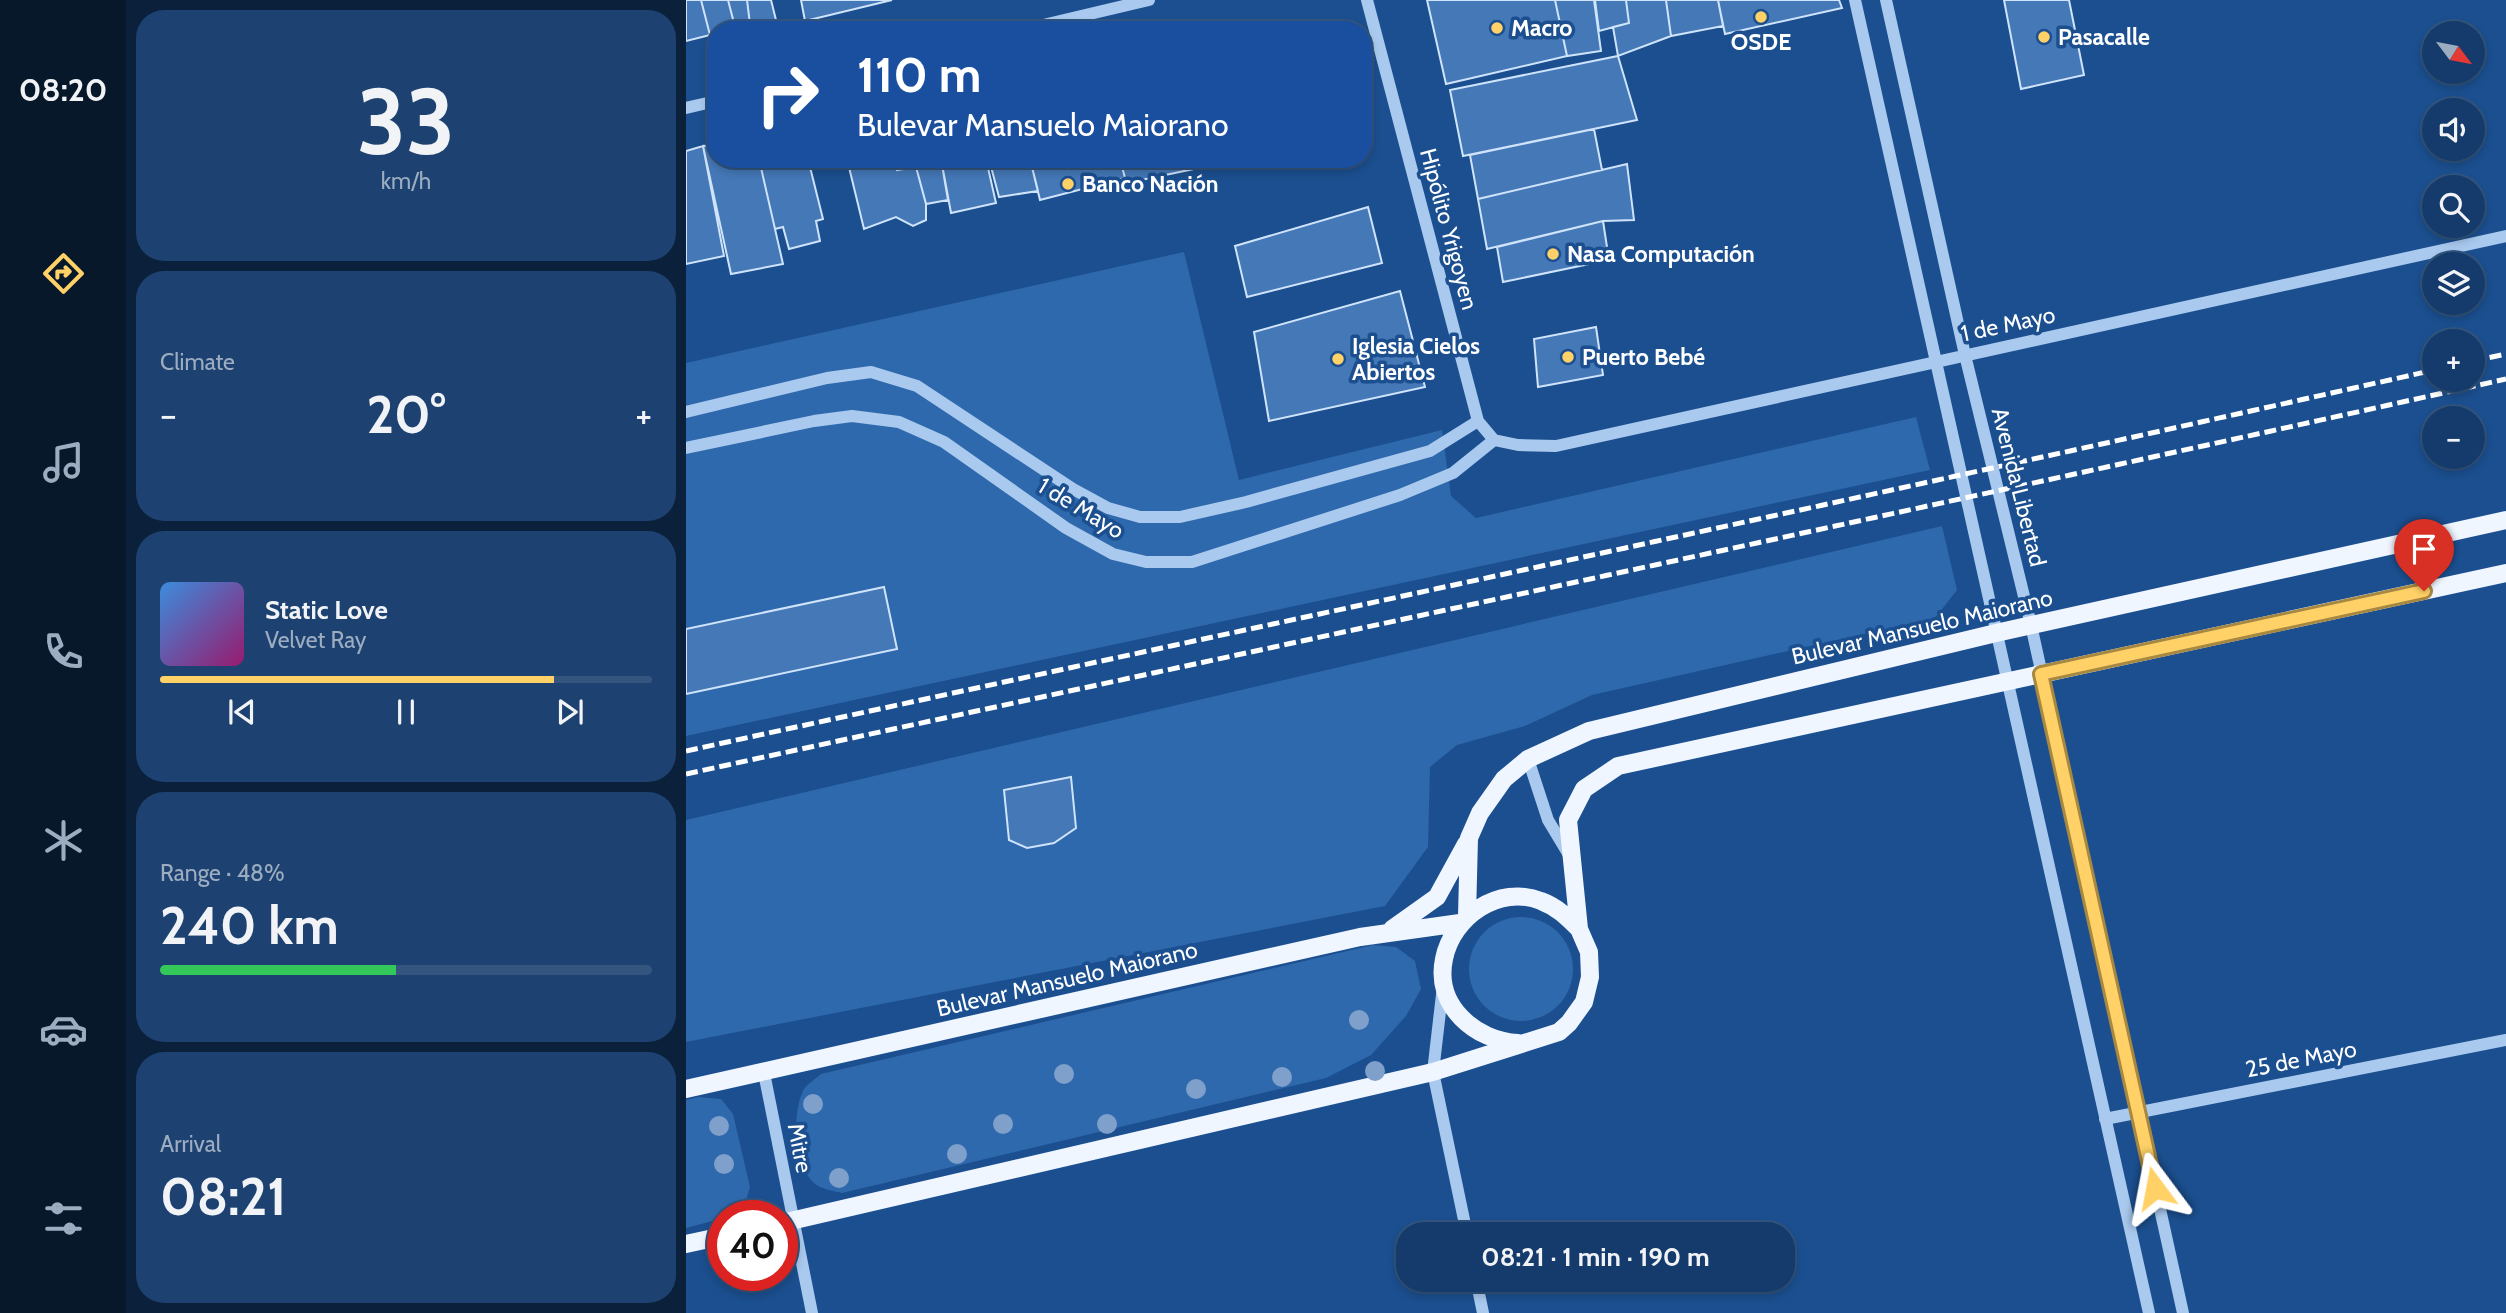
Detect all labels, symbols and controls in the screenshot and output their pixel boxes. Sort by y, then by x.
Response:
marker: OSDE [1753,9,1769,25]
place label: Macro [1511,14,1572,42]
marker: Macro [1489,20,1505,36]
north arrow [2422,21,2485,84]
map controls [2422,21,2485,469]
place label: Pasacalle [2058,23,2150,51]
place label: OSDE [1731,28,1791,56]
marker: Pasacalle [2036,29,2052,45]
text: 110 m [857,45,981,104]
icon: right [742,49,833,140]
text: 33 [357,66,455,177]
text: 08:20 [19,70,107,109]
button: sound [2422,98,2485,161]
text: Bulevar Mansuelo Maiorano [857,105,1229,144]
street label: Hipólito Yrigoyen [1414,145,1484,313]
text: km/h [381,167,431,195]
place label: Banco Nación [1082,170,1218,198]
button: search [2422,175,2485,238]
marker: Banco Nación [1060,176,1076,192]
place label: Nasa Computación [1567,240,1755,268]
marker: Nasa Computación [1545,246,1561,262]
icon: directions [39,249,88,298]
button: layers [2422,252,2485,315]
street label: 1 de Mayo [1958,300,2058,348]
button: + [2422,329,2485,392]
place label: Iglesia Cielos Abiertos [1352,332,1480,386]
place label: Puerto Bebé [1582,343,1705,371]
text: Climate [160,348,235,376]
marker: Puerto Bebé [1560,349,1576,365]
marker: Iglesia Cielos Abiertos [1330,351,1346,367]
text: 20° [366,383,446,446]
text: − [160,391,177,438]
text: + [635,391,652,438]
street label: Avenida Libertad [1986,405,2052,569]
button: − [2422,406,2485,469]
icon: music [39,438,88,487]
street label: 1 de Mayo [1033,471,1129,545]
pin [2394,519,2454,591]
icon: arrive [2405,530,2443,568]
street label: Bulevar Mansuelo Maiorano [1789,583,2055,671]
text: Static Love [265,594,388,626]
text: Velvet Ray [265,626,366,654]
icon: phone [39,627,88,676]
icon: previous [223,693,261,731]
icon: pause [387,693,425,731]
icon: next [551,693,589,731]
icon: climate [39,816,88,865]
text: Range · 48% [160,859,285,887]
text: 240 km [160,894,339,957]
street label: Bulevar Mansuelo Maiorano [934,935,1200,1023]
icon: car [39,1005,88,1054]
street label: 25 de Mayo [2243,1035,2359,1083]
street label: Mitre [782,1121,819,1175]
text: Arrival [160,1130,221,1158]
position arrow [2118,1151,2192,1225]
text: 08:21 [160,1165,286,1228]
icon: filters [39,1194,88,1243]
speed limit sign: 40 [707,1200,798,1291]
text: 08:21 · 1 min · 190 m [1481,1241,1710,1273]

